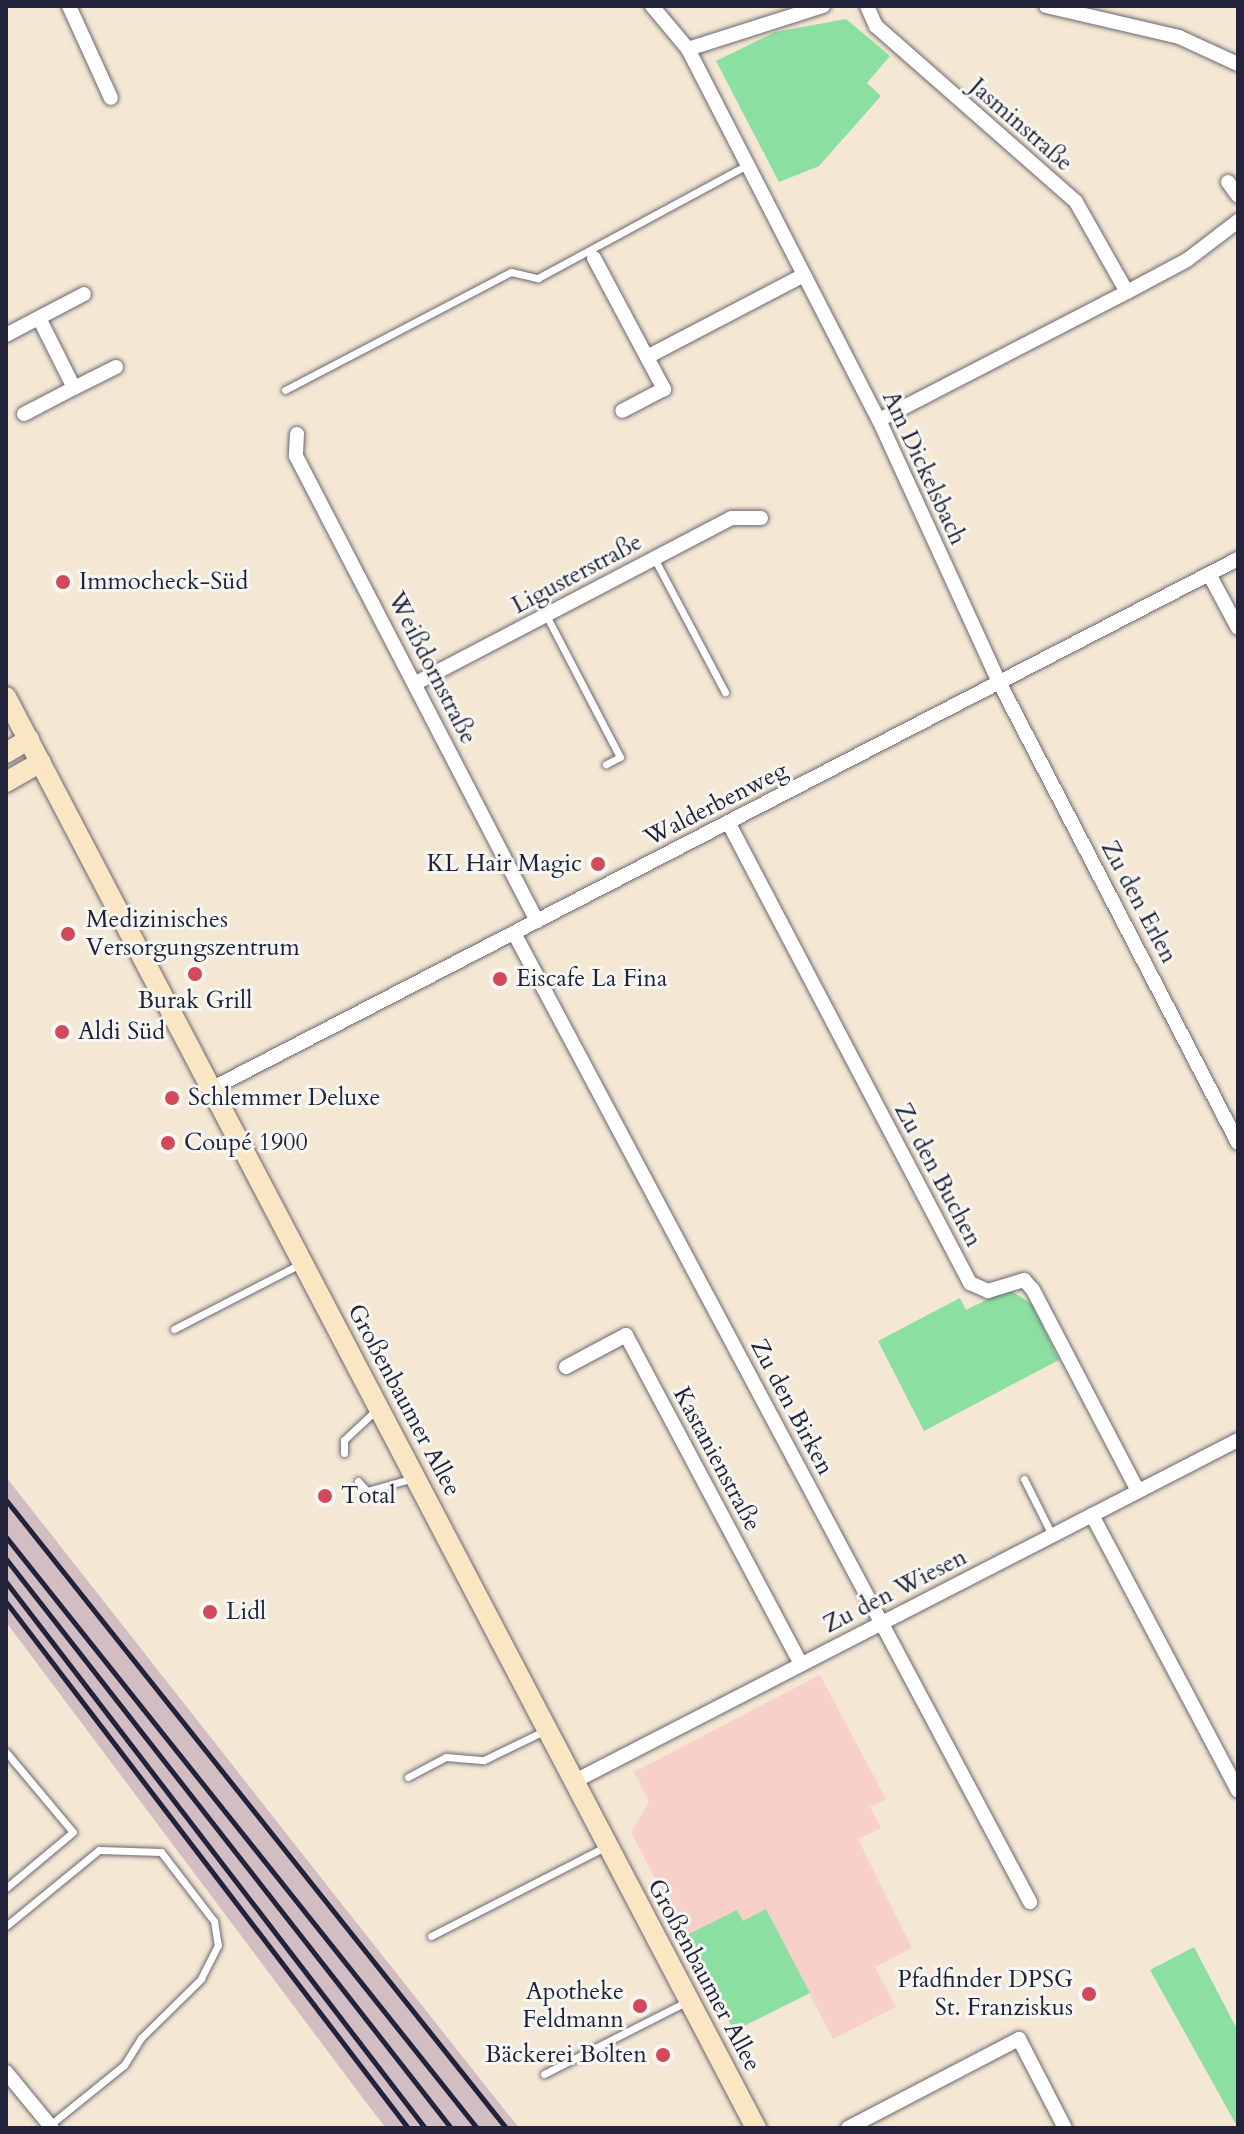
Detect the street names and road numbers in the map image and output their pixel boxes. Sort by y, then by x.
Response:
street label: Jasminstraße [964,72,1078,178]
street label: Am Dickelsbach [876,387,972,549]
street label: Ligusterstraße [507,528,647,620]
street label: Weißdornstraße [381,587,483,749]
street label: Walderbenweg [640,756,792,852]
street label: Zu den Erlen [1095,836,1183,968]
street label: Zu den Buchen [888,1098,988,1252]
street label: Großenbaumer Allee [341,1299,467,1501]
street label: Zu den Birken [744,1334,840,1480]
street label: Kastanienstraße [667,1382,767,1536]
street label: Zu den Wiesen [818,1542,972,1640]
street label: Großenbaumer Allee [641,1874,767,2076]

